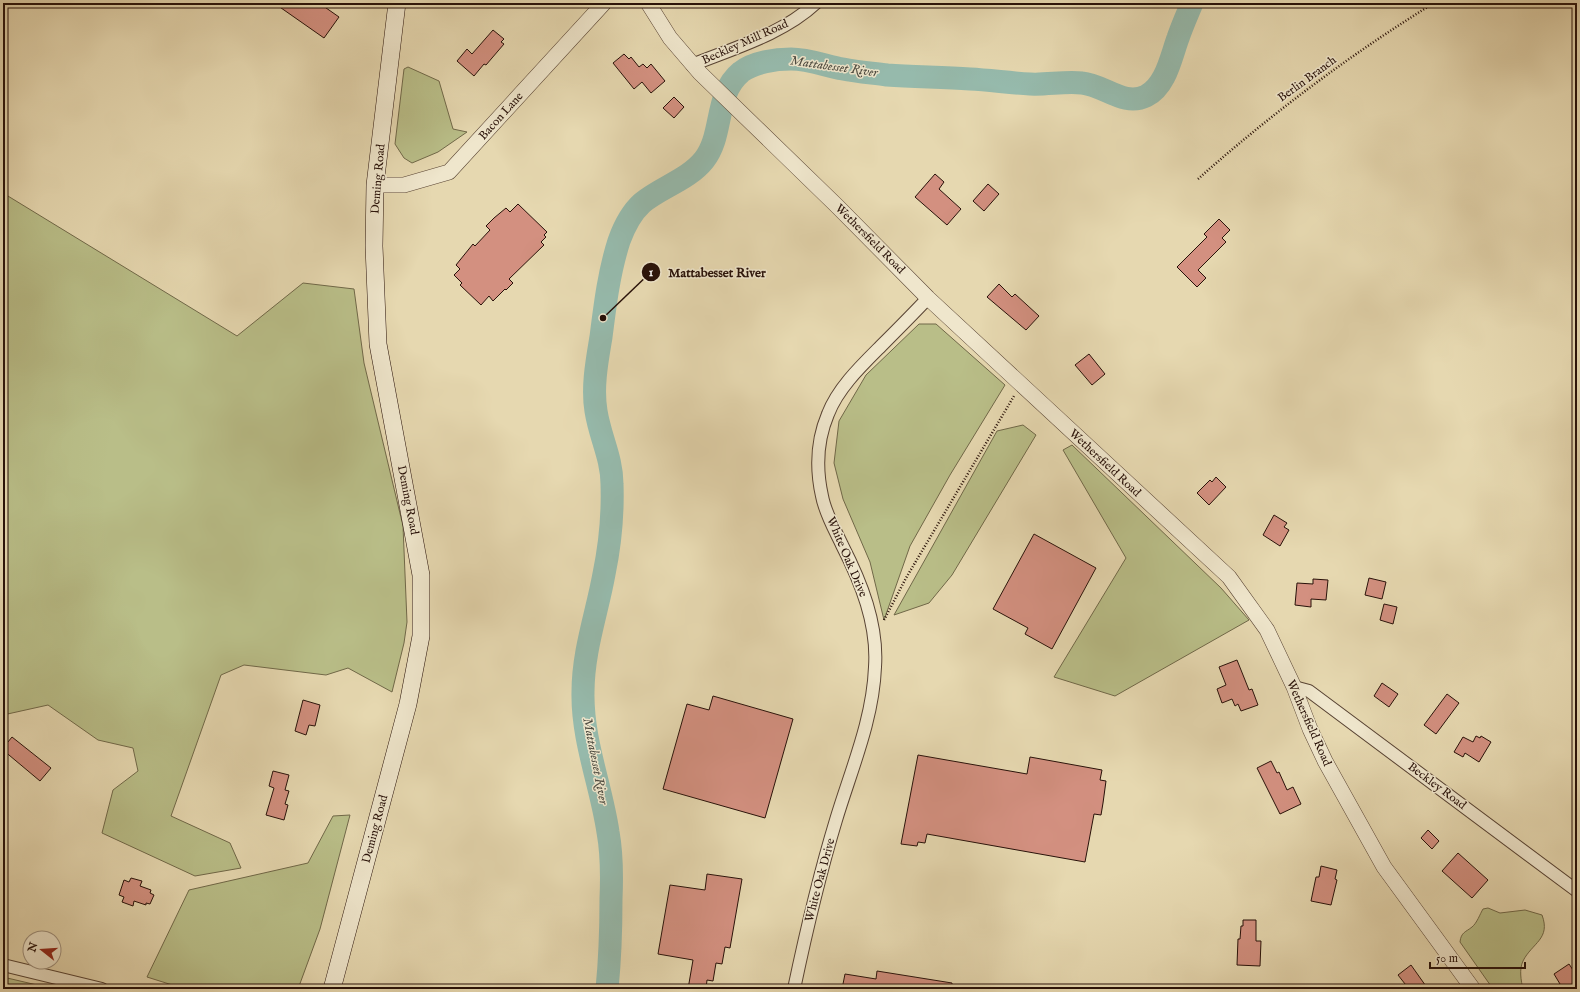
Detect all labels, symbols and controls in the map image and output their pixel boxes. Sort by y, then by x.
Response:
street label: Beckley Mill Road [699,16,791,68]
water label: Mattabesset River [789,52,879,82]
street label: Berlin Branch [1275,52,1340,105]
street label: Bacon Lane [476,89,527,143]
street label: Deming Road [367,143,389,215]
street label: Wethersfield Road [832,201,909,278]
callout: Mattabesset River [641,260,774,285]
text: 1 [649,265,654,280]
text: Mattabesset River [668,265,766,282]
street label: Wethersfield Road [1066,426,1144,501]
street label: Deming Road [394,464,422,537]
street label: White Oak Drive [823,515,871,600]
street label: Wethersfield Road [1283,678,1335,769]
water label: Mattabesset River [578,716,612,806]
street label: Beckley Road [1405,759,1470,813]
street label: Deming Road [359,793,391,865]
street label: White Oak Drive [802,836,838,923]
north arrow [22,930,62,970]
text: N [25,940,42,955]
scale bar [1430,944,1525,970]
text: 50 m [1436,951,1458,966]

